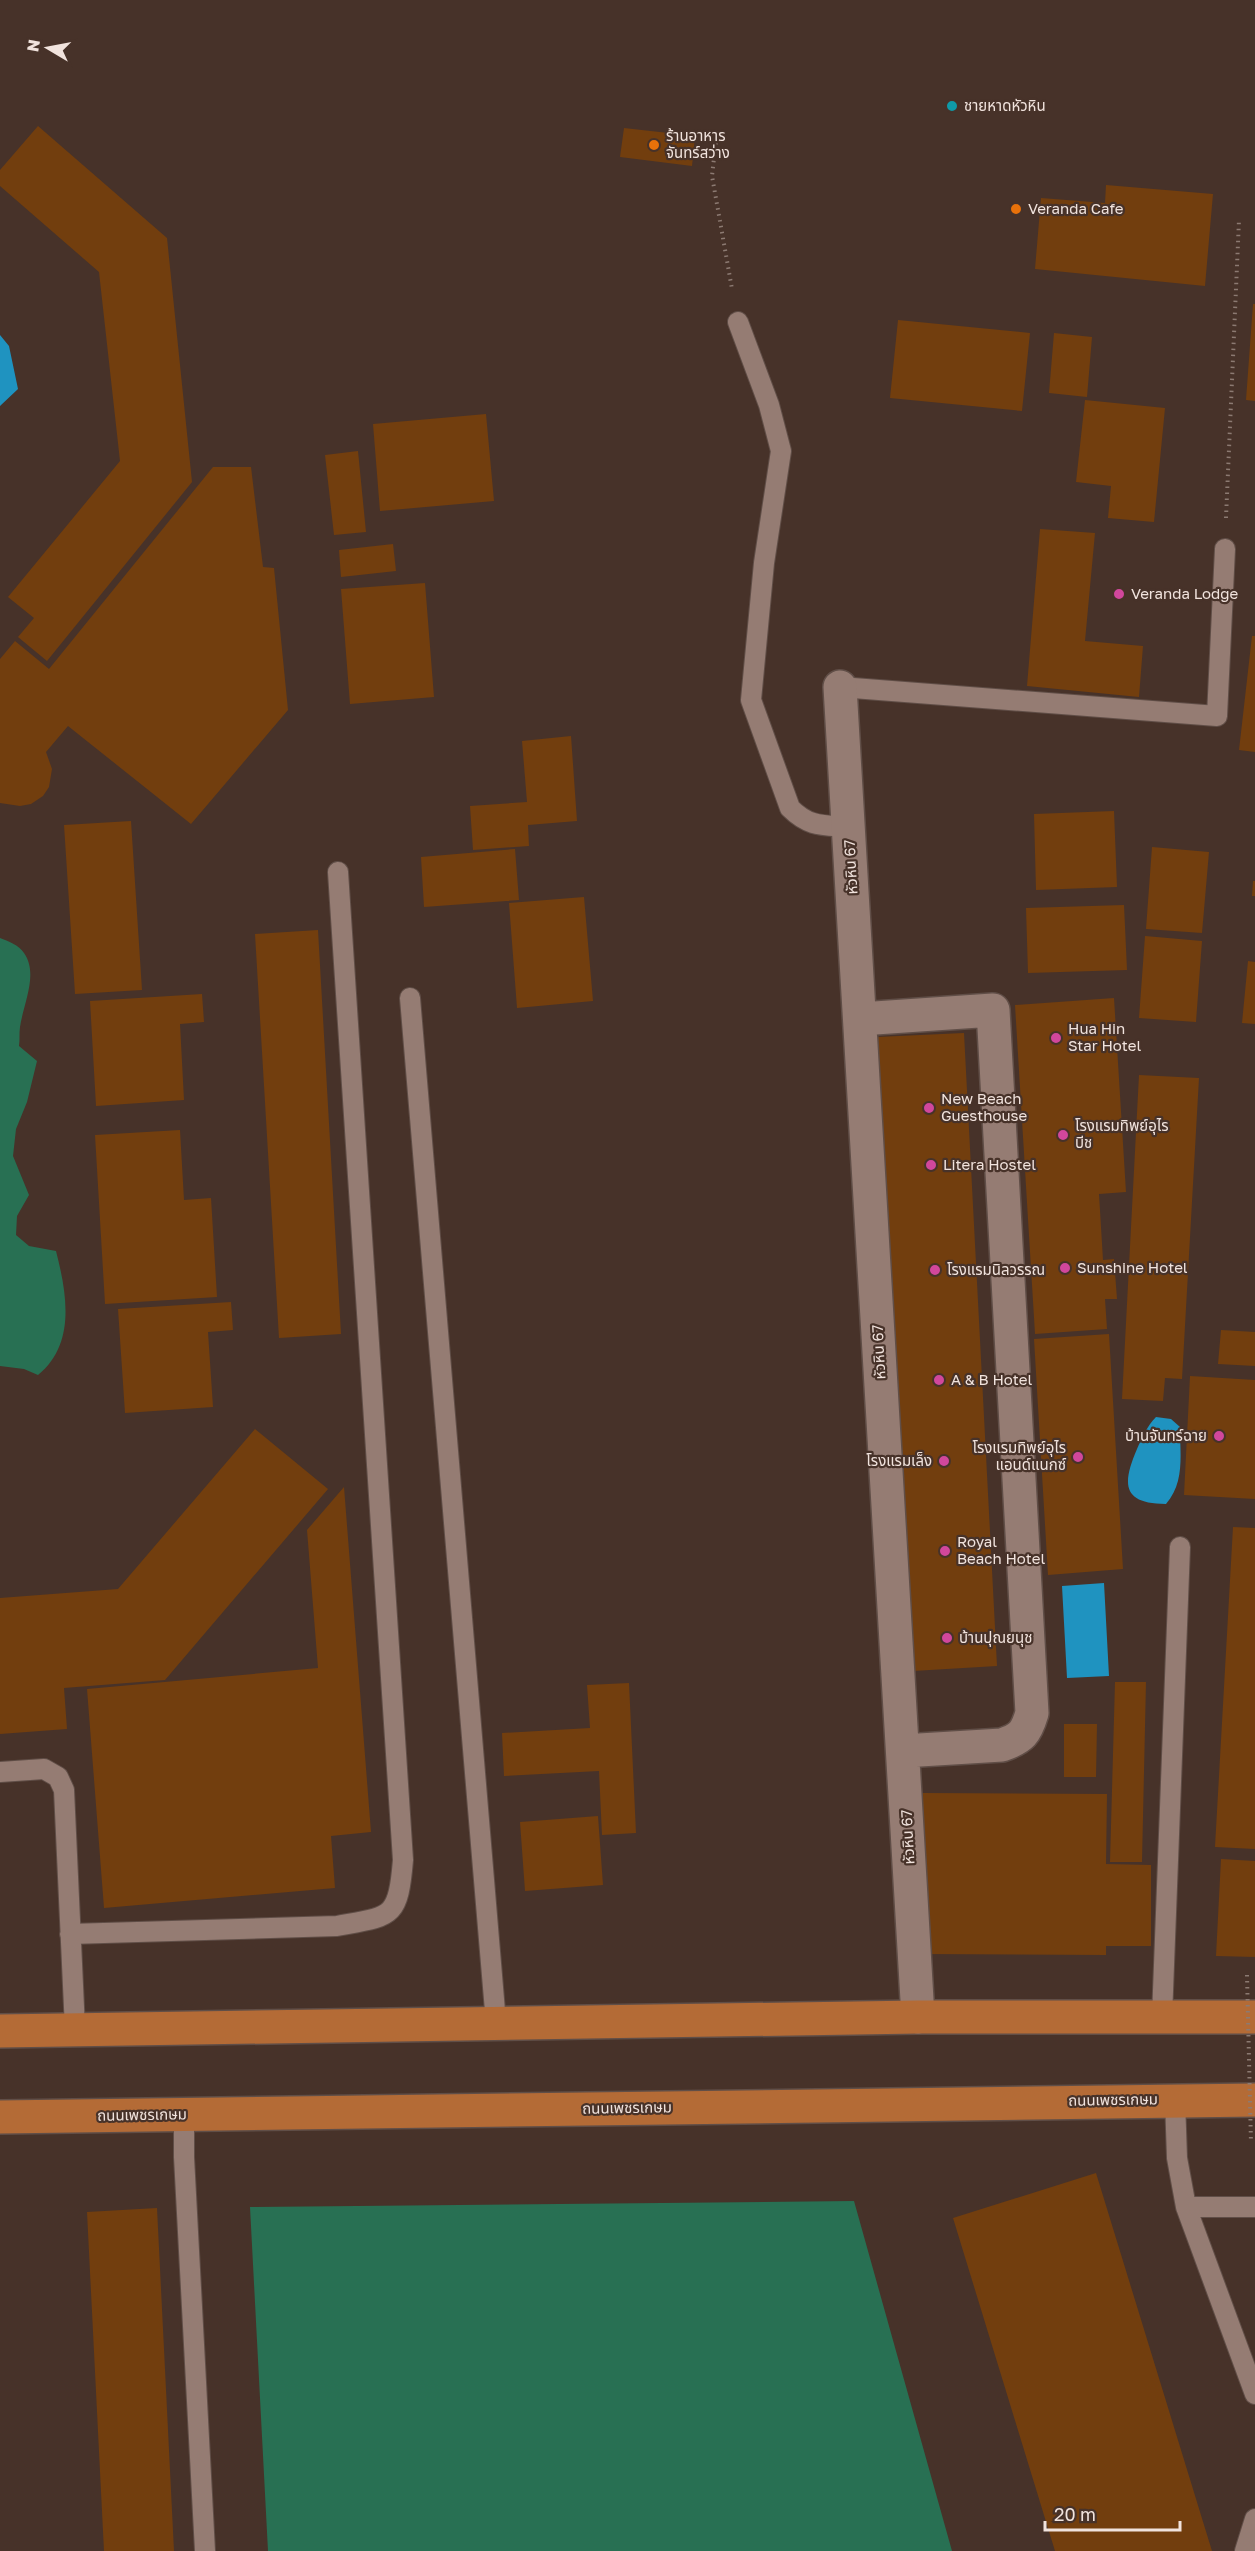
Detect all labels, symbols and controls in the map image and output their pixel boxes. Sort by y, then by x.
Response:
north arrow [18,18,78,78]
text: N [22,38,44,53]
place label: ชายหาดหัวหิน [964,96,1046,114]
marker: ชายหาดหัวหิน [945,99,959,113]
place label: ร้านอาหาร จันทร์สว่าง [666,126,730,161]
marker: ร้านอาหาร จันทร์สว่าง [647,138,661,152]
place label: Veranda Cafe [1028,199,1124,217]
marker: Veranda Cafe [1009,202,1023,216]
place label: Veranda Lodge [1131,584,1239,602]
marker: Veranda Lodge [1112,587,1126,601]
street label: หัวหิน 67 [840,839,860,895]
place label: Hua Hin Star Hotel [1068,1019,1141,1054]
marker: Hua Hin Star Hotel [1049,1031,1063,1045]
place label: New Beach Guesthouse [941,1089,1028,1124]
marker: New Beach Guesthouse [922,1101,936,1115]
place label: โรงแรมทิพย์อุไร บีช [1075,1116,1169,1151]
marker: โรงแรมทิพย์อุไร บีช [1056,1128,1070,1142]
place label: Litera Hostel [943,1155,1036,1173]
marker: Litera Hostel [924,1158,938,1172]
place label: Sunshine Hotel [1077,1258,1188,1276]
place label: โรงแรมนิลวรรณ [947,1260,1045,1278]
marker: Sunshine Hotel [1058,1261,1072,1275]
marker: โรงแรมนิลวรรณ [928,1263,942,1277]
street label: หัวหิน 67 [868,1324,888,1380]
place label: A & B Hotel [951,1370,1033,1388]
marker: A & B Hotel [932,1373,946,1387]
place label: บ้านจันทร์ฉาย [1125,1426,1207,1444]
marker: บ้านจันทร์ฉาย [1212,1429,1226,1443]
place label: โรงแรมทิพย์อุไร แอนด์แนกซ์ [972,1438,1066,1473]
marker: โรงแรมทิพย์อุไร แอนด์แนกซ์ [1071,1450,1085,1464]
place label: โรงแรมเล็ง [866,1451,932,1469]
marker: โรงแรมเล็ง [937,1454,951,1468]
place label: Royal Beach Hotel [957,1532,1045,1567]
marker: Royal Beach Hotel [938,1544,952,1558]
place label: บ้านปุณยนุช [959,1628,1032,1647]
marker: บ้านปุณยนุช [940,1631,954,1645]
street label: หัวหิน 67 [897,1809,917,1865]
street label: ถนนเพชรเกษม [1068,2089,1158,2109]
street label: ถนนเพชรเกษม [582,2097,672,2117]
street label: ถนนเพชรเกษม [97,2104,187,2124]
scale bar [1045,2494,1180,2532]
text: 20 m [1054,2503,1096,2525]

